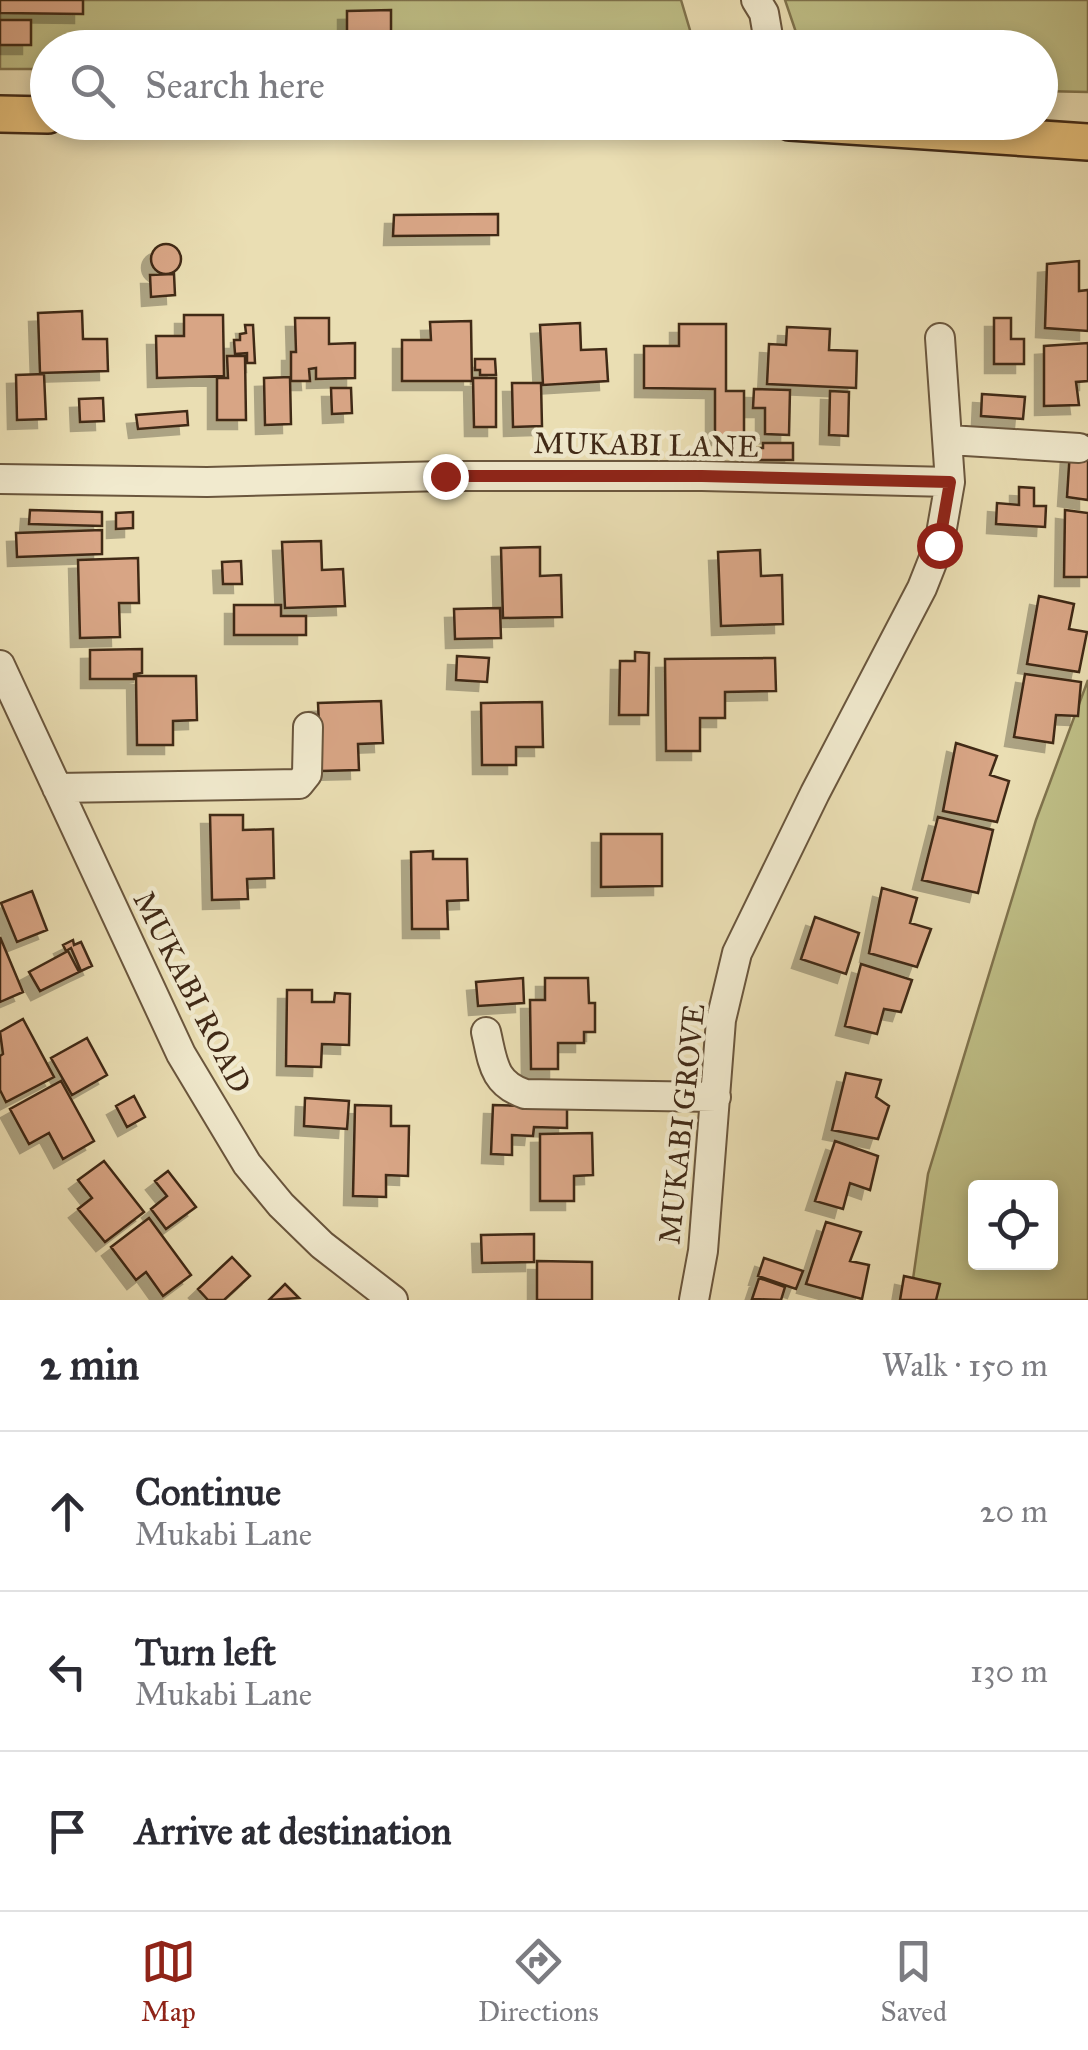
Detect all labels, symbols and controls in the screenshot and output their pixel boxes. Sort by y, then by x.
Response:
search box [30,30,1058,140]
icon: search [65,58,120,113]
text: Search here [145,62,325,108]
street label: MUKABI LANE [533,425,759,465]
route end [423,454,469,500]
route start [917,523,963,569]
street label: MUKABI ROAD [126,885,258,1099]
street label: MUKABI GROVE [651,1002,713,1246]
map controls [968,1180,1058,1270]
button: locate [968,1180,1058,1270]
text: 2 min [40,1339,139,1391]
text: Walk · 150 m [882,1346,1048,1385]
text: Continue [135,1469,281,1515]
icon: ahead [40,1484,95,1539]
text: 20 m [980,1492,1048,1531]
text: Mukabi Lane [135,1515,312,1554]
text: Turn left [135,1629,276,1675]
icon: left [40,1644,95,1699]
text: 130 m [970,1652,1048,1691]
text: Mukabi Lane [135,1675,312,1714]
icon: arrive [40,1804,95,1859]
text: Arrive at destination [135,1808,452,1854]
tab: Map [141,1934,196,2029]
tab: Directions [478,1934,599,2029]
tab: Saved [881,1934,947,2029]

